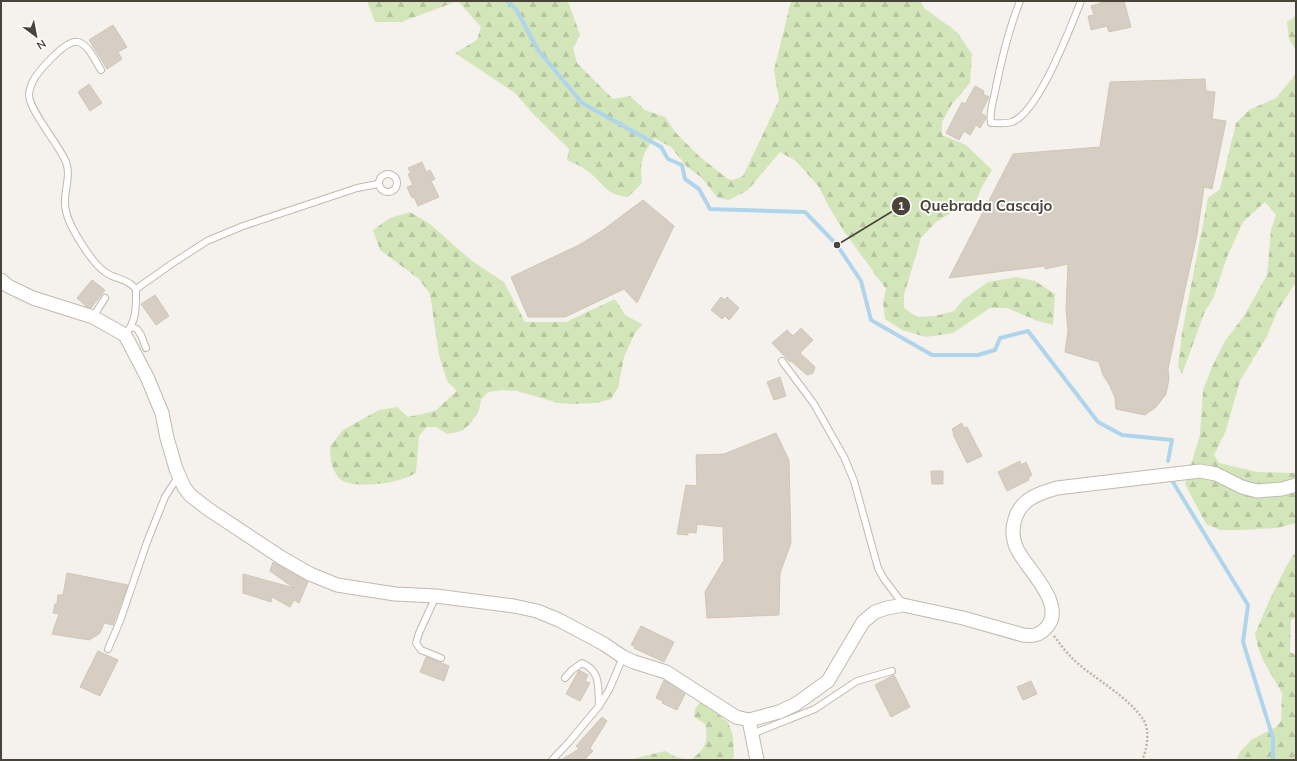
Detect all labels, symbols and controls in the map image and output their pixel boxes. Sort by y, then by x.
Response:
north arrow [16,16,56,56]
text: N [34,36,49,53]
callout: Quebrada Cascajo [891,192,1060,219]
text: Quebrada Cascajo [920,196,1052,215]
text: 1 [897,198,905,213]

